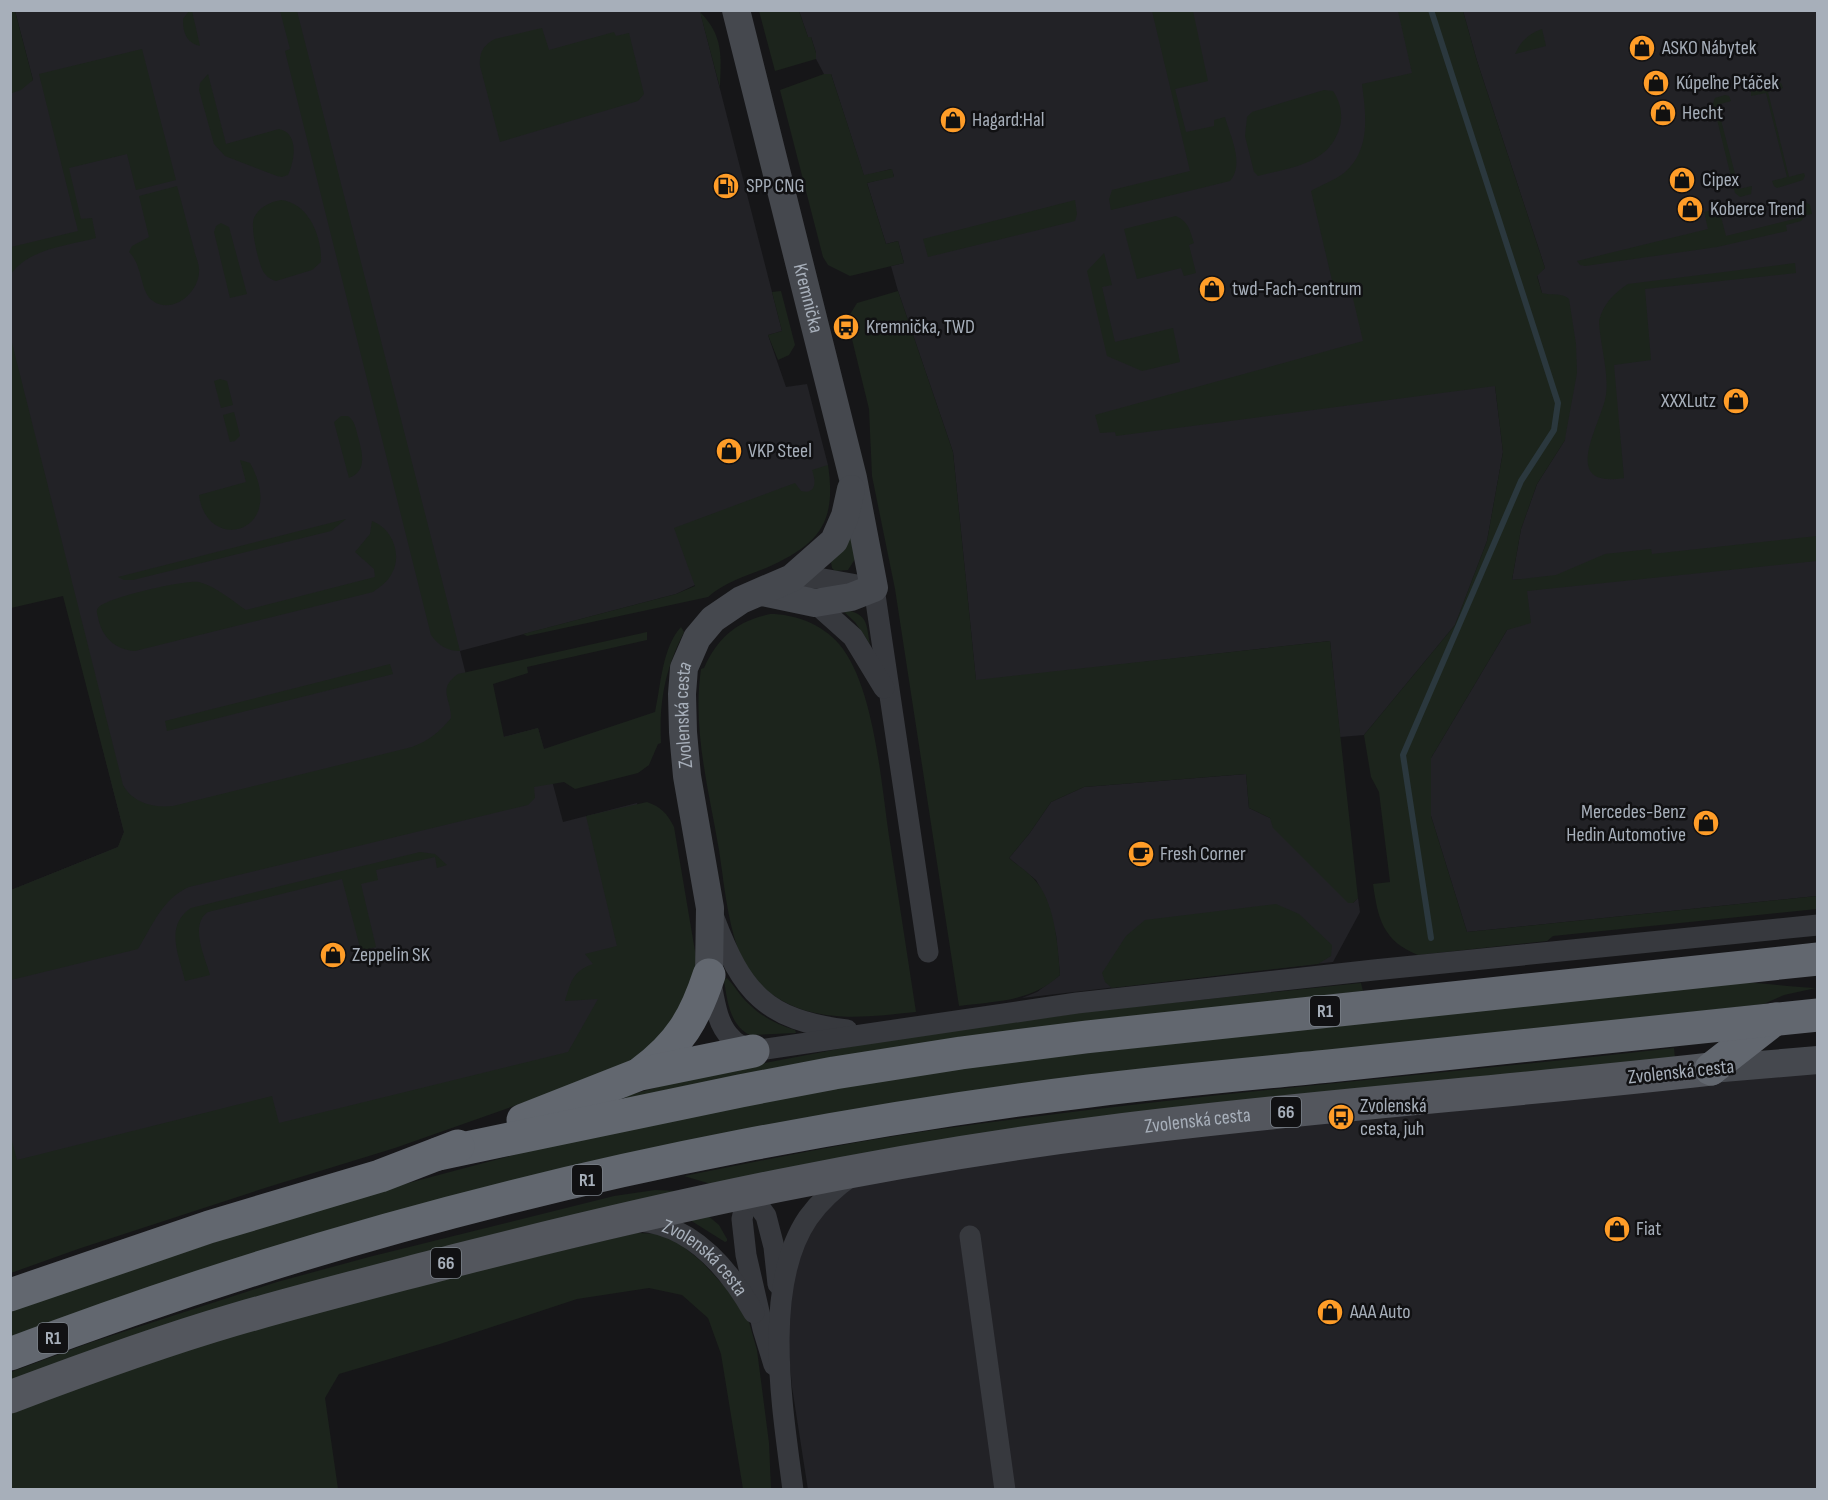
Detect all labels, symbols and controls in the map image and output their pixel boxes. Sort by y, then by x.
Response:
shop icon: ASKO Nábytek [1627,33,1657,63]
place label: ASKO Nábytek [1661,36,1757,60]
shop icon: Kúpeľne Ptáček [1641,68,1671,98]
place label: Kúpeľne Ptáček [1676,71,1779,95]
shop icon: Hecht [1648,98,1678,128]
place label: Hecht [1682,101,1723,125]
shop icon: Hagard:Hal [938,105,968,135]
place label: Hagard:Hal [972,108,1044,132]
shop icon: Cipex [1667,165,1697,195]
place label: Cipex [1702,168,1740,192]
fuel station icon: SPP CNG [711,171,741,201]
place label: SPP CNG [746,174,805,198]
shop icon: Koberce Trend [1675,194,1705,224]
place label: Koberce Trend [1710,197,1805,221]
street label: Kremnička [788,261,828,335]
shop icon: twd-Fach-centrum [1197,274,1227,304]
place label: twd-Fach-centrum [1232,277,1362,301]
bus stop icon: Kremnička, TWD [831,312,861,342]
place label: Kremnička, TWD [866,315,975,339]
shop icon: XXXLutz [1721,386,1751,416]
place label: XXXLutz [1660,389,1716,413]
shop icon: VKP Steel [714,436,744,466]
place label: VKP Steel [748,439,812,463]
street label: Zvolenská cesta [670,658,698,769]
place label: Mercedes-Benz Hedin Automotive [1566,800,1686,847]
shop icon: Mercedes-Benz Hedin Automotive [1691,808,1721,838]
cafe icon: Fresh Corner [1126,839,1156,869]
place label: Fresh Corner [1160,842,1246,866]
shop icon: Zeppelin SK [318,940,348,970]
place label: Zeppelin SK [352,943,430,967]
road number: R1 [1310,996,1340,1026]
street label: Zvolenská cesta [1627,1054,1735,1090]
place label: Zvolenská cesta, juh [1360,1094,1427,1141]
road number: 66 [1271,1097,1301,1127]
bus stop icon: Zvolenská cesta, juh [1326,1102,1356,1132]
street label: Zvolenská cesta [1143,1103,1252,1139]
road number: R1 [572,1165,602,1195]
street label: Zvolenská cesta [659,1214,752,1301]
shop icon: Fiat [1602,1214,1632,1244]
place label: Fiat [1636,1217,1661,1241]
road number: 66 [431,1248,461,1278]
shop icon: AAA Auto [1315,1297,1345,1327]
place label: AAA Auto [1349,1300,1411,1324]
road number: R1 [38,1323,68,1353]

